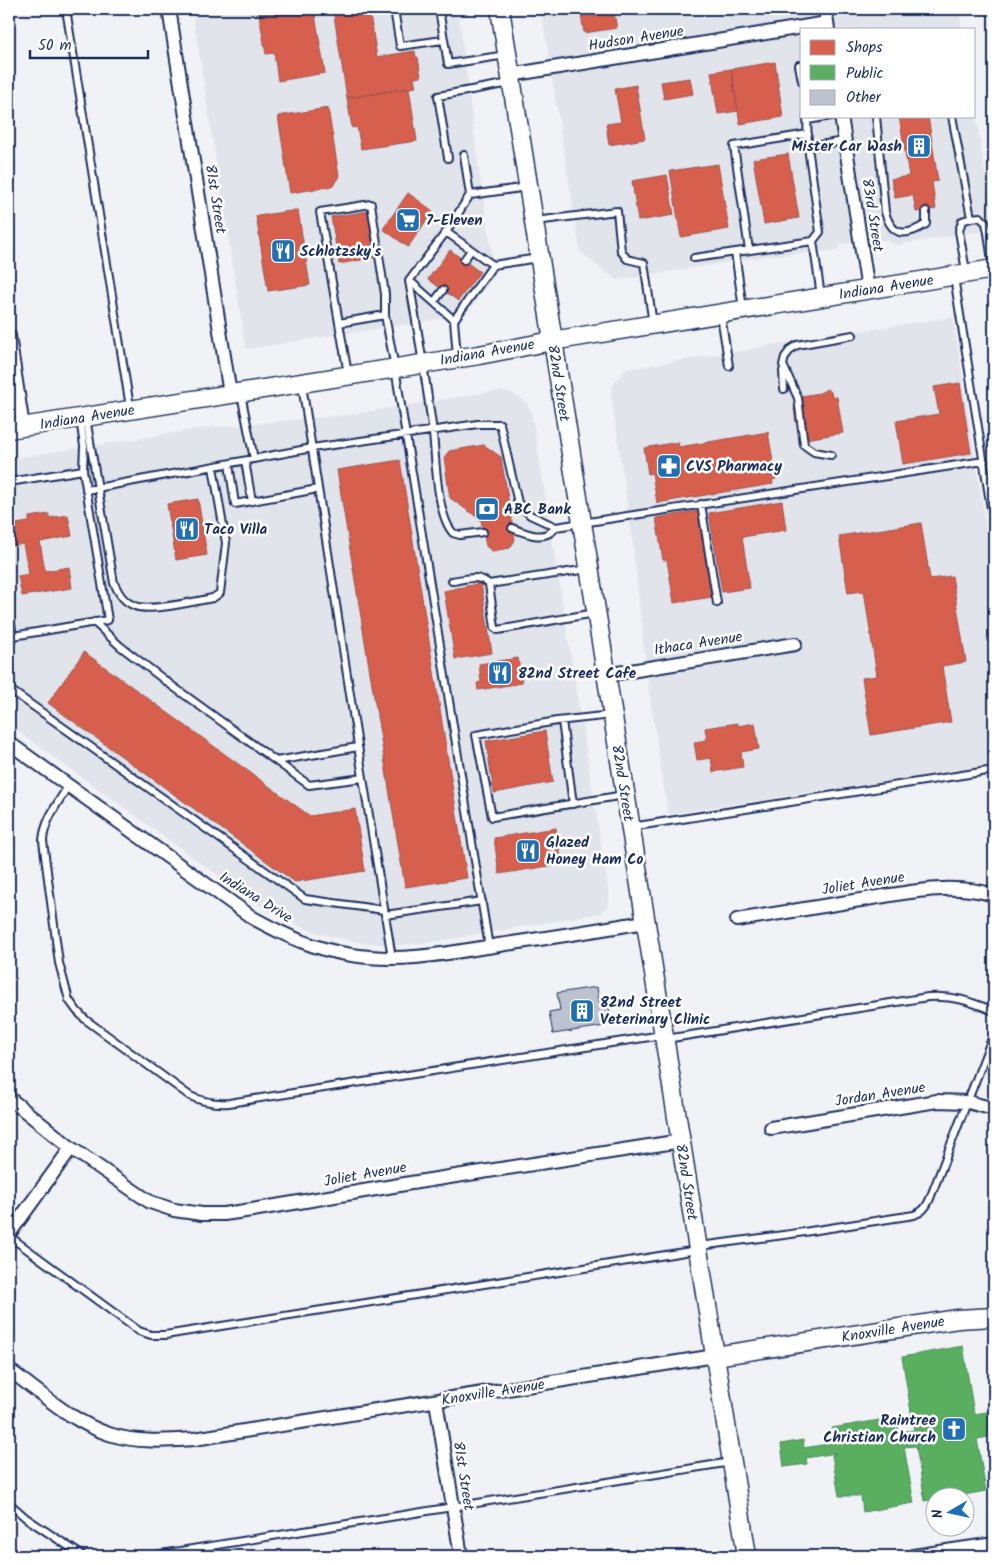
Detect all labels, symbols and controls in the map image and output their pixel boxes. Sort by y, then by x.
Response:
street label: Hudson Avenue [587,20,686,58]
scale bar [30,28,148,60]
legend [800,28,976,118]
text: 50 m [38,34,72,58]
text: Shops [846,36,883,60]
text: Public [846,62,883,86]
text: Other [846,86,882,110]
building icon: Mister Car Wash [906,133,932,159]
place label: Mister Car Wash [791,135,902,159]
street label: 81st Street [198,163,232,236]
street label: 83rd Street [854,177,890,254]
supermarket icon: 7-Eleven [395,207,421,233]
place label: 7-Eleven [426,209,483,233]
restaurant icon: Schlotzsky's [270,238,296,264]
place label: Schlotzsky's [300,240,381,264]
street label: Indiana Avenue [837,269,936,307]
street label: Indiana Avenue [438,333,537,373]
street label: 82nd Street [540,343,576,423]
street label: Indiana Avenue [38,399,137,437]
pharmacy icon: CVS Pharmacy [656,453,682,479]
place label: CVS Pharmacy [686,455,782,479]
bank icon: ABC Bank [474,496,500,522]
place label: ABC Bank [504,498,571,522]
restaurant icon: Taco Villa [174,516,200,542]
place label: Taco Villa [204,518,268,542]
street label: Ithaca Avenue [652,625,744,663]
restaurant icon: 82nd Street Cafe [487,660,513,686]
place label: 82nd Street Cafe [518,662,637,686]
street label: 82nd Street [604,743,640,823]
place label: Glazed Honey Ham Co [546,831,644,872]
restaurant icon: Glazed Honey Ham Co [515,838,541,864]
street label: Indiana Drive [214,866,297,930]
street label: Joliet Avenue [820,866,907,902]
place label: 82nd Street Veterinary Clinic [600,991,710,1032]
building icon: 82nd Street Veterinary Clinic [569,998,595,1024]
street label: Jordan Avenue [833,1076,927,1114]
street label: 82nd Street [668,1142,704,1222]
street label: Joliet Avenue [322,1156,409,1194]
street label: Knoxville Avenue [840,1310,947,1350]
street label: Knoxville Avenue [440,1373,547,1413]
place label: Raintree Christian Church [823,1409,937,1450]
church icon: Raintree Christian Church [941,1416,967,1442]
street label: 81st Street [446,1440,480,1513]
north arrow [926,1488,976,1538]
text: N [927,1508,950,1520]

